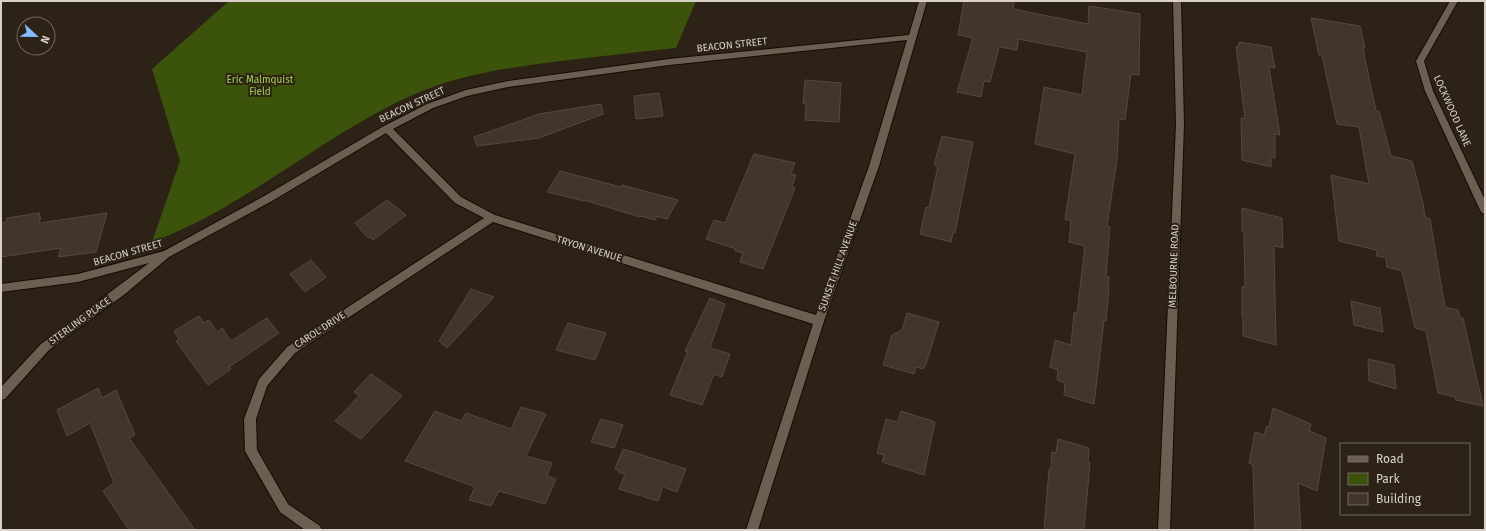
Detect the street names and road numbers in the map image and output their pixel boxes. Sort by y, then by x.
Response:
street label: BEACON STREET [696,35,769,55]
street label: LOCKWOOD LANE [1431,73,1473,149]
street label: BEACON STREET [377,84,448,125]
street label: SUNSET HILL AVENUE [816,219,860,313]
street label: MELBOURNE ROAD [1167,224,1181,308]
street label: TRYON AVENUE [555,233,623,265]
street label: BEACON STREET [92,237,165,269]
street label: STERLING PLACE [47,295,113,347]
street label: CAROL DRIVE [292,309,348,351]

